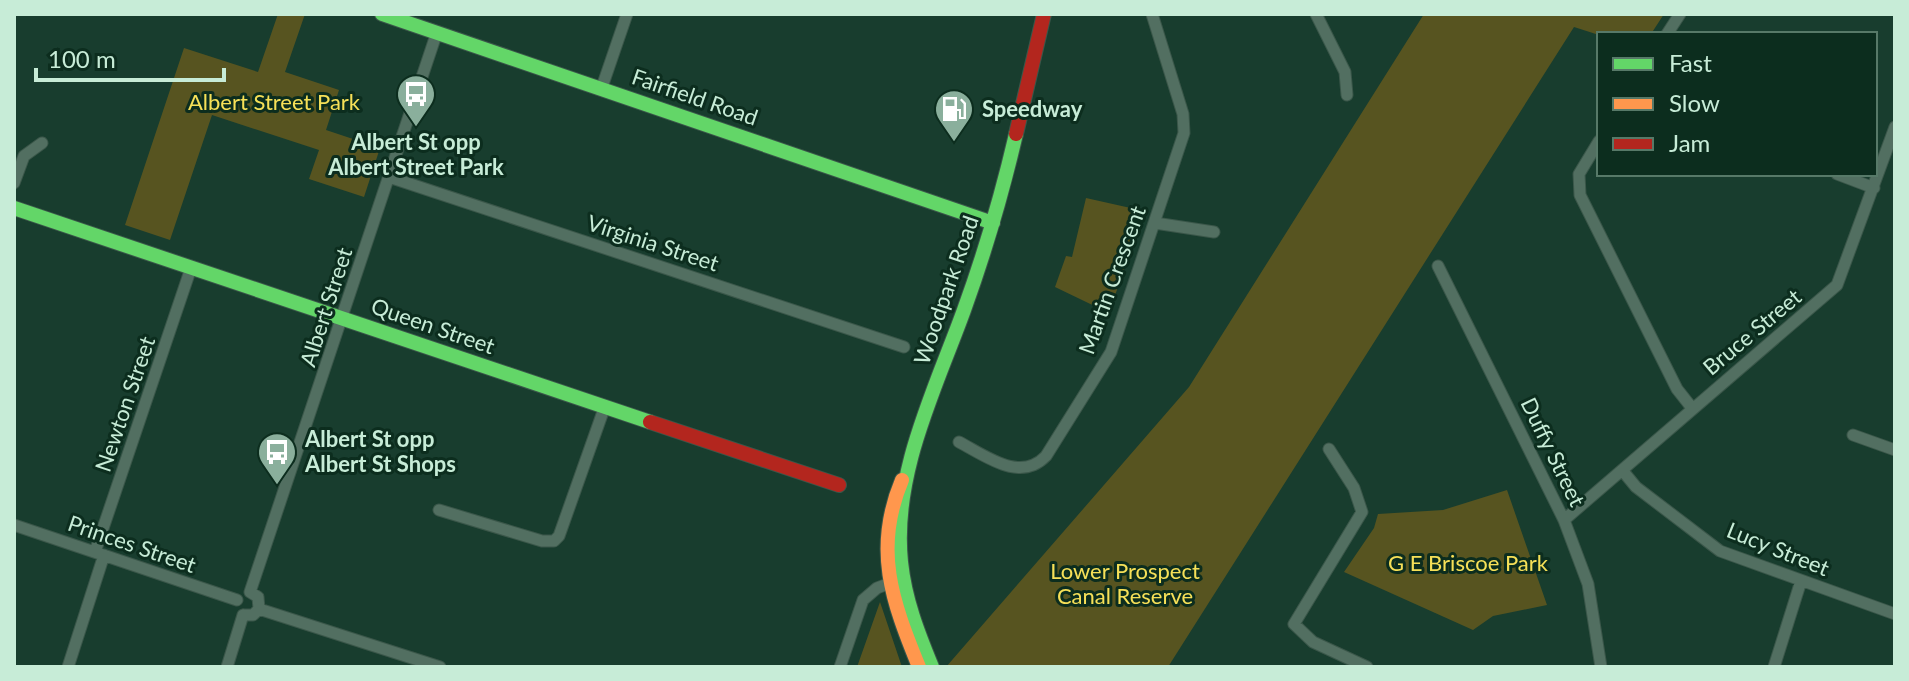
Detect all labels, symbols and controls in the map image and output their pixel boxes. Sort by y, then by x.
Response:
scale bar [36,32,224,82]
legend [1597,32,1877,176]
text: 100 m [48,44,116,73]
text: Fast [1669,48,1712,77]
street label: Fairfield Road [629,62,762,131]
bus stop icon: Albert St opp Albert Street Park [395,73,437,128]
park label: Albert Street Park [188,88,361,115]
fuel station icon: Speedway [933,88,975,143]
text: Slow [1669,88,1720,117]
place label: Speedway [982,95,1083,122]
place label: Albert St opp Albert Street Park [327,128,504,180]
text: Jam [1669,128,1710,157]
street label: Martin Crescent [1072,202,1151,358]
street label: Virginia Street [584,209,722,277]
street label: Woodpark Road [907,212,984,368]
street label: Albert Street [294,244,357,370]
street label: Bruce Street [1697,283,1806,380]
street label: Queen Street [368,292,499,359]
street label: Newton Street [89,332,160,475]
street label: Duffy Street [1515,393,1591,511]
place label: Albert St opp Albert St Shops [304,425,456,477]
bus stop icon: Albert St opp Albert St Shops [256,431,298,486]
street label: Princes Street [65,509,200,578]
street label: Lucy Street [1723,516,1833,581]
park label: G E Briscoe Park [1388,549,1549,576]
park label: Lower Prospect Canal Reserve [1050,557,1200,609]

